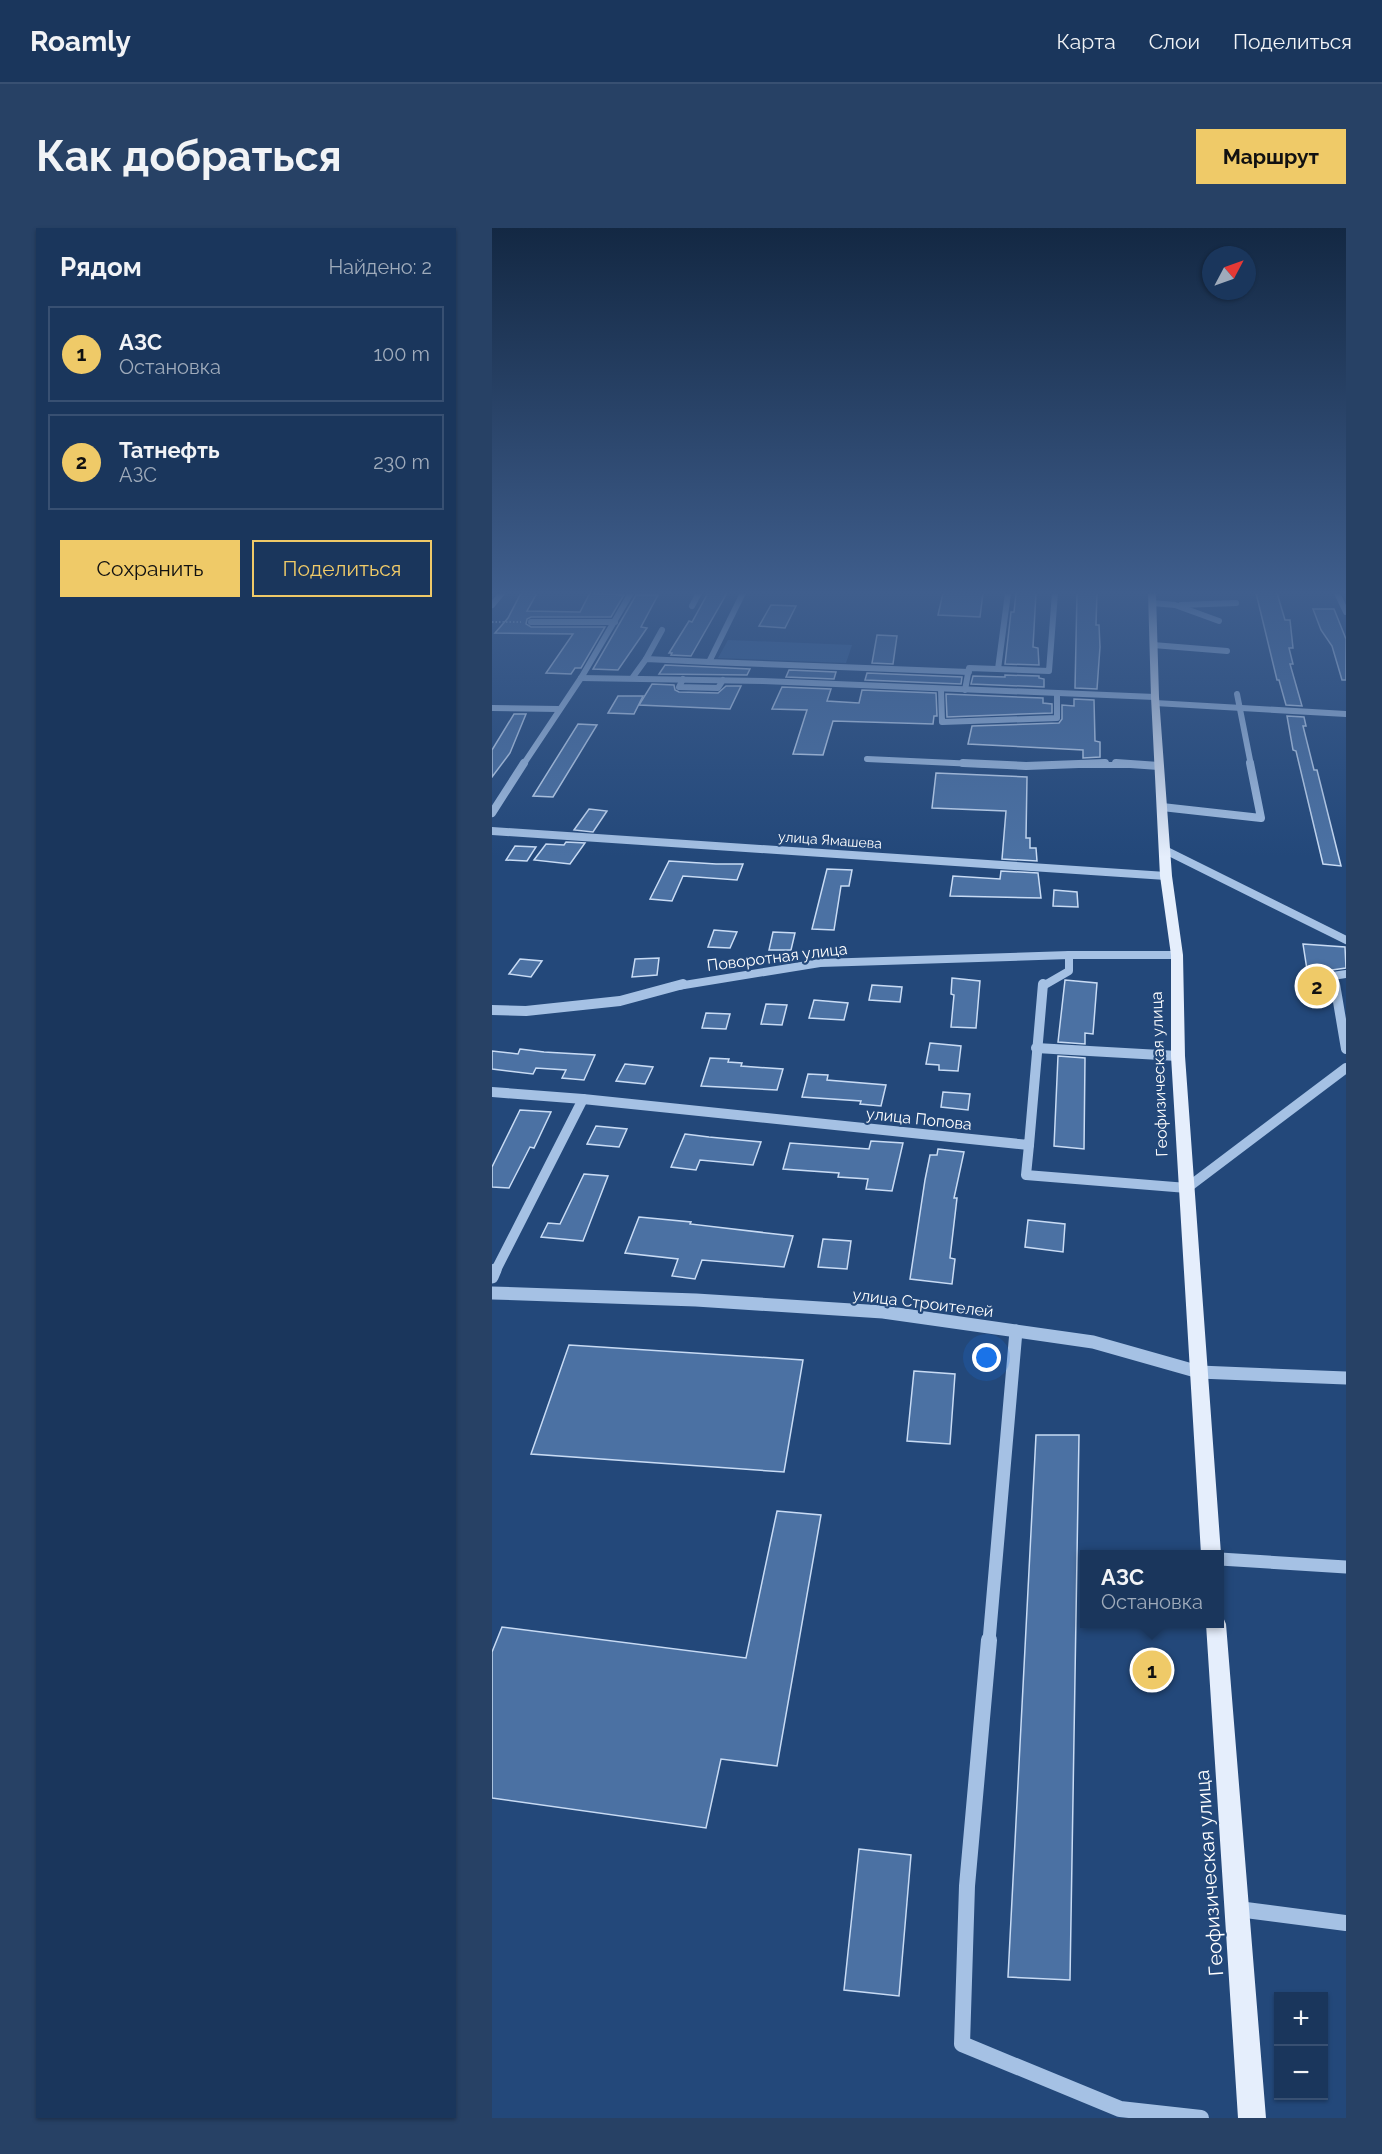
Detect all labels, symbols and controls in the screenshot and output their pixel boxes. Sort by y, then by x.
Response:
text: Roamly [30,25,131,58]
text: Карта [1057,29,1116,54]
text: Слои [1149,29,1200,54]
text: Поделиться [1233,29,1352,54]
button: Маршрут [1196,129,1346,184]
text: Как добраться [36,132,342,181]
north arrow [1202,246,1256,300]
text: Рядом [60,252,142,282]
text: Найдено: 2 [328,255,432,279]
text: АЗС [119,329,162,355]
text: 1 [77,342,86,366]
text: 100 m [373,342,430,366]
text: Остановка [119,355,221,379]
text: Татнефть [119,437,220,463]
text: 2 [76,450,87,474]
text: 230 m [373,450,430,474]
text: АЗС [119,463,157,487]
button: Сохранить [60,540,240,597]
button: Поделиться [252,540,432,597]
street label: улица Ямашева [778,828,882,852]
street label: Поворотная улица [706,939,848,975]
pin: 2 [1298,964,1336,1008]
street label: Геофизическая улица [1147,991,1171,1157]
street label: улица Попова [865,1104,973,1134]
street label: улица Строителей [851,1285,995,1321]
your location [972,1343,1001,1372]
popup [1080,1550,1224,1628]
text: АЗС [1101,1564,1144,1590]
text: Остановка [1101,1590,1203,1614]
pin: 1 [1132,1648,1172,1692]
street label: Геофизическая улица [1190,1769,1228,1977]
map controls [1274,1992,1328,2100]
button: + [1274,1992,1328,2046]
button: − [1274,2046,1328,2100]

